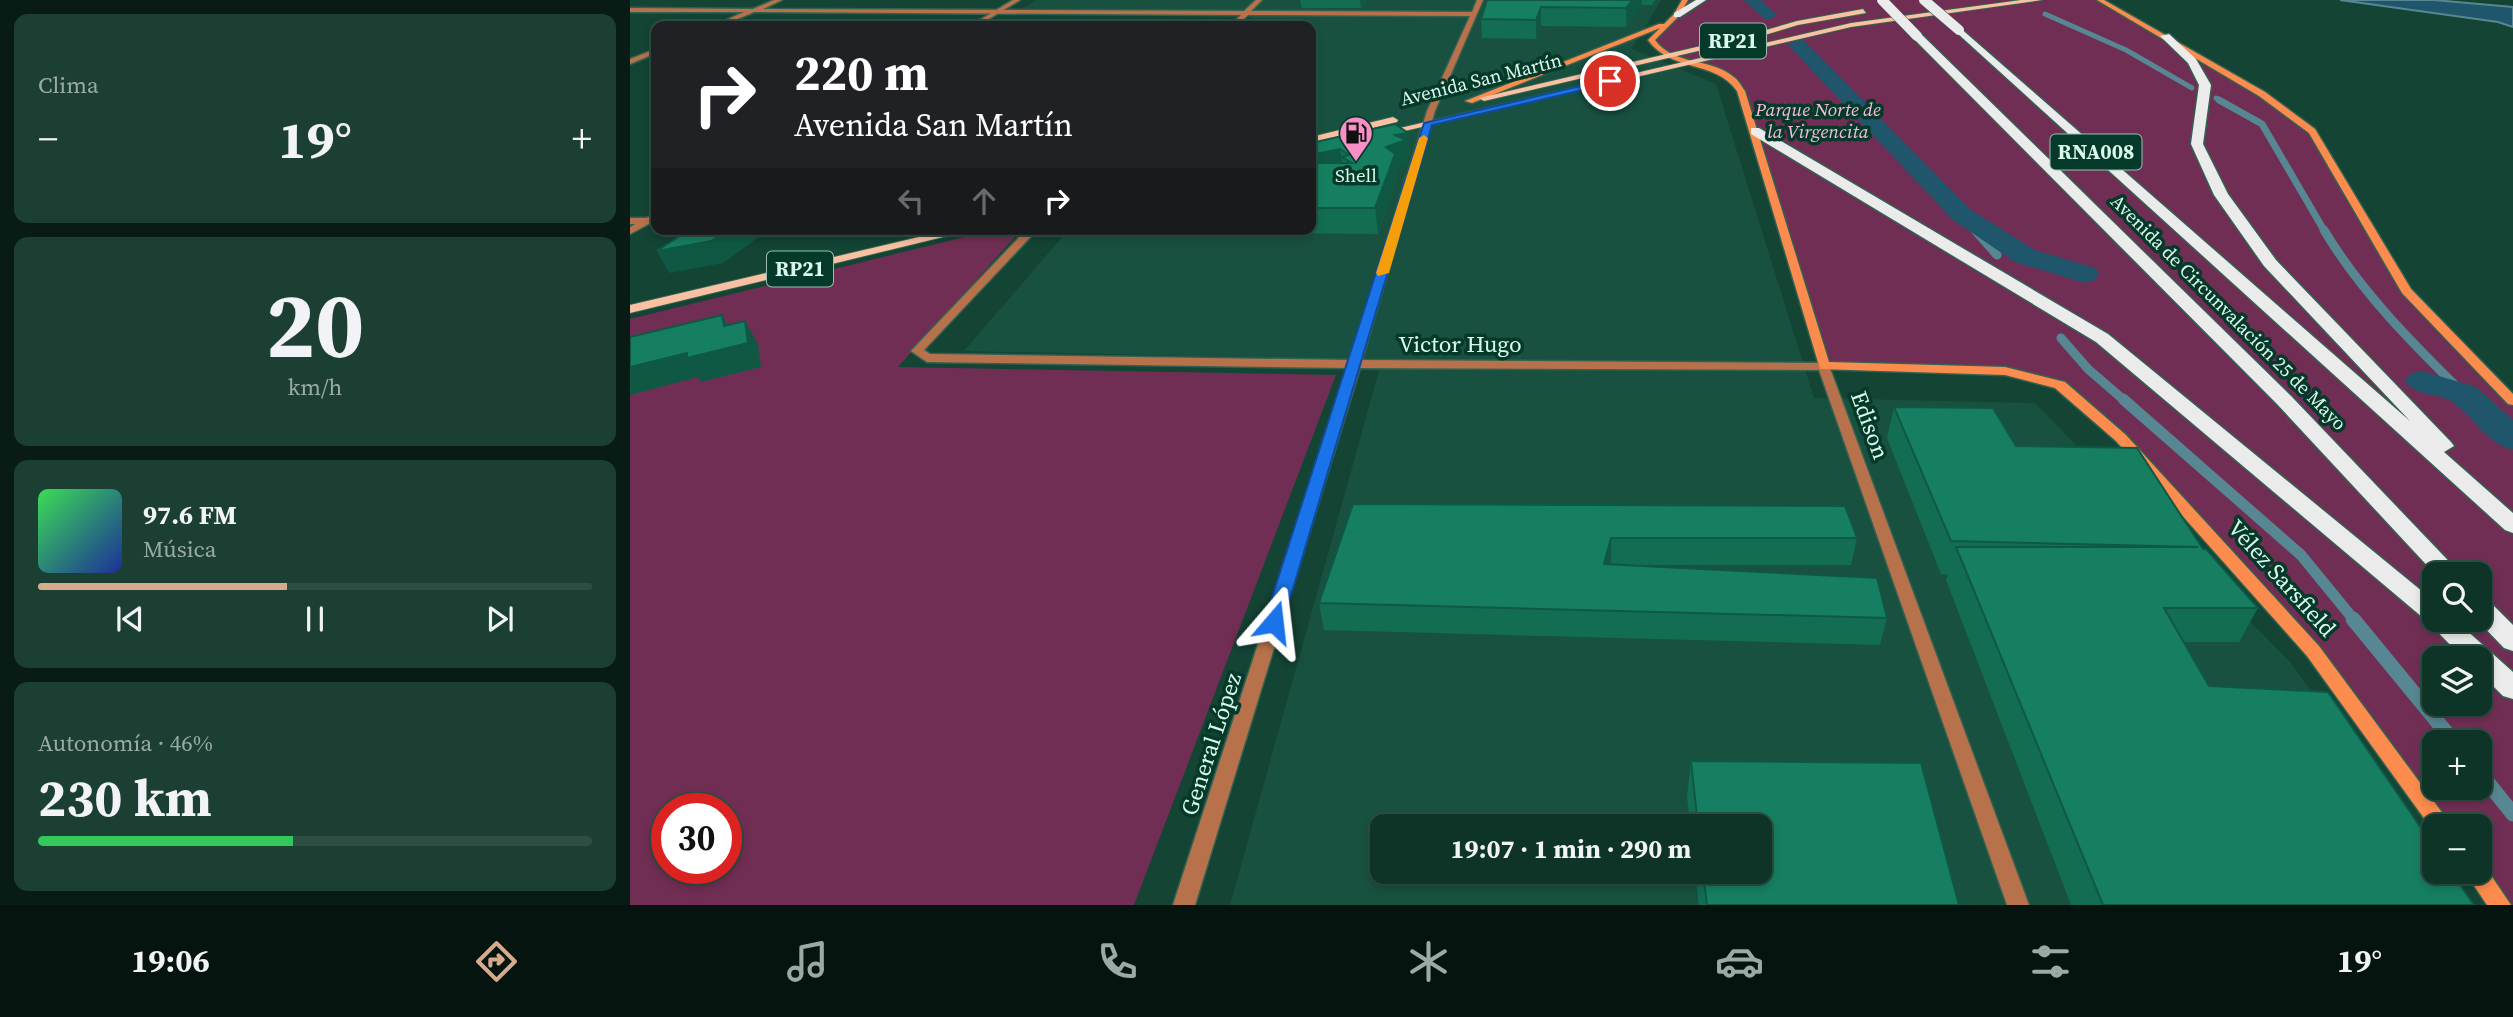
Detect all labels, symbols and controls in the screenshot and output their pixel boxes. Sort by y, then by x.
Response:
road number: RP21 [1700,23,1766,58]
text: 220 m [794,39,929,106]
street label: Avenida San Martín [1398,46,1564,112]
icon: right [679,49,770,140]
pin [1580,51,1640,111]
icon: arrive [1591,62,1629,100]
text: Clima [38,69,99,101]
park label: Parque Norte de la Virgencita [1754,96,1881,144]
text: Avenida San Martín [794,103,1073,147]
text: 19° [278,104,352,175]
text: − [38,113,58,165]
text: + [572,113,592,165]
fuel station icon: Shell [1337,114,1375,163]
road number: RNA008 [2050,134,2142,170]
place label: Shell [1335,162,1377,188]
icon: left [892,182,930,220]
icon: ahead [965,182,1003,220]
icon: right [1038,182,1076,220]
street label: Avenida de Circunvalación 25 de Mayo [2105,188,2353,436]
road number: RP21 [767,252,833,286]
text: 20 [266,263,364,387]
street label: Victor Hugo [1398,328,1522,360]
text: km/h [288,371,342,403]
street label: Edison [1843,386,1897,464]
text: 97.6 FM [143,497,237,533]
street label: Vélez Sarsfield [2221,512,2343,644]
text: Música [143,533,216,565]
map controls [2422,562,2492,884]
button: search [2422,562,2492,632]
position arrow [1237,585,1311,659]
icon: previous [111,600,149,638]
icon: pause [296,600,334,638]
icon: next [481,600,519,638]
button: layers [2422,646,2492,716]
street label: General López [1173,669,1249,819]
text: Autonomía · 46% [38,727,213,759]
button: + [2422,730,2492,800]
text: 230 km [38,762,212,833]
speed limit sign: 30 [651,793,742,884]
button: − [2422,814,2492,884]
text: 19:07 · 1 min · 290 m [1451,831,1691,867]
icon: directions [472,937,521,986]
icon: music [783,937,832,986]
icon: phone [1093,937,1142,986]
icon: climate [1404,937,1453,986]
icon: car [1715,937,1764,986]
icon: filters [2026,937,2075,986]
text: 19:06 [131,939,210,983]
text: 19° [2337,939,2382,983]

